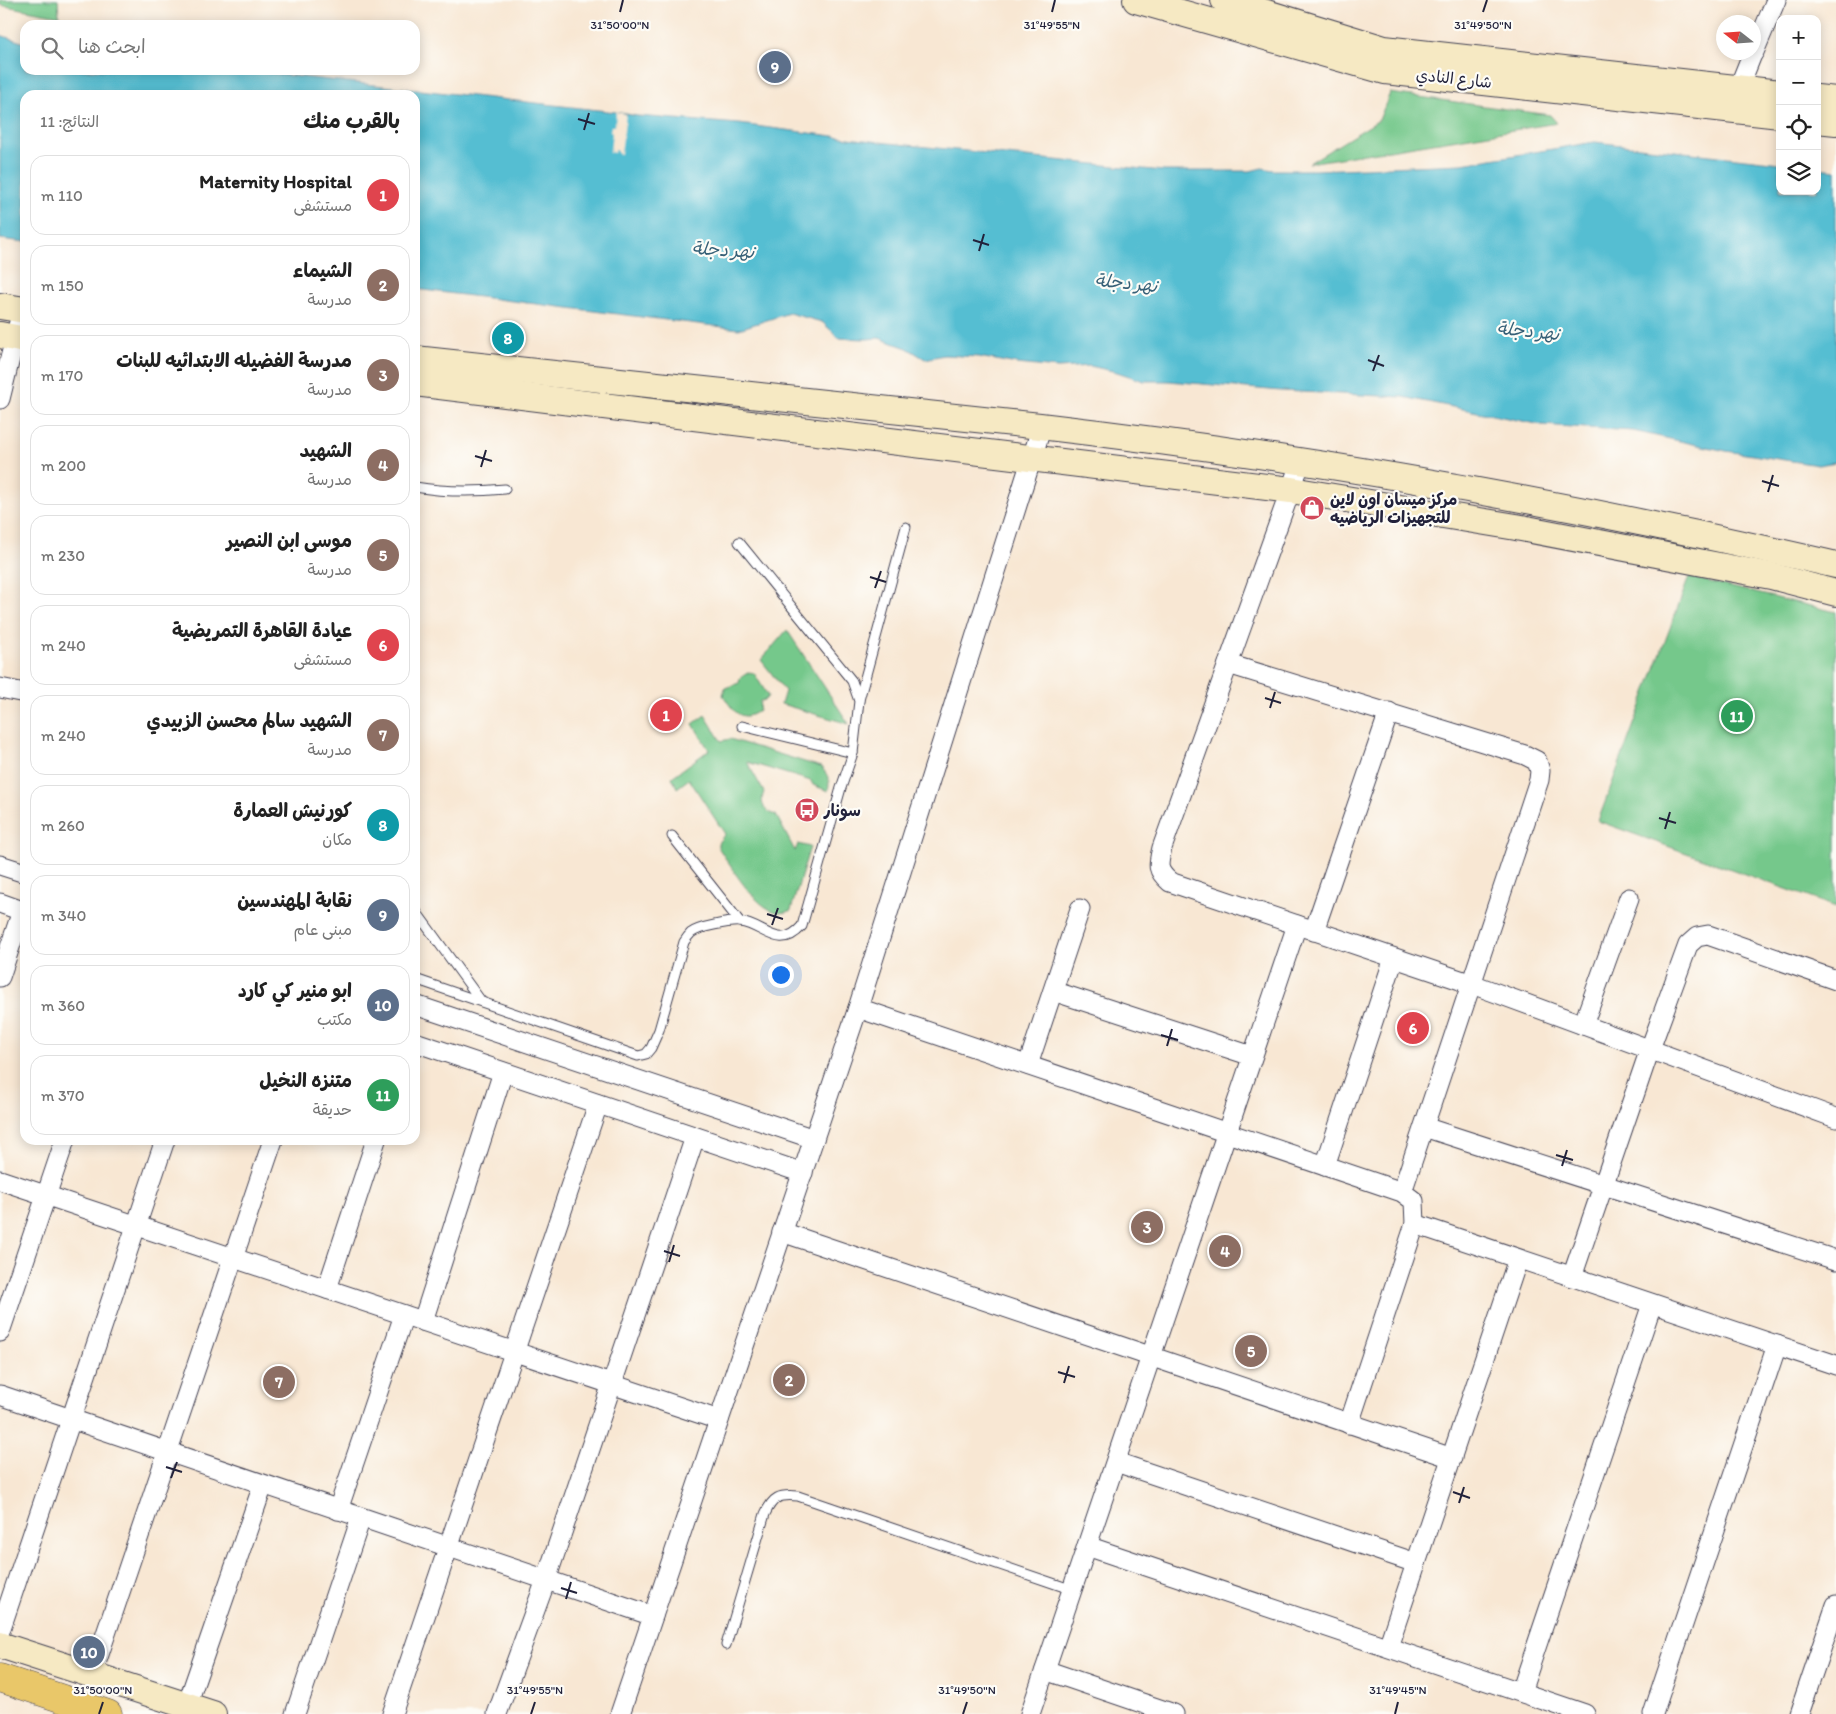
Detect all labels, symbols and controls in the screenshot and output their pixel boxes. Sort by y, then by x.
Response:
north arrow [1716,15,1761,60]
map controls [1776,15,1821,195]
button: + [1776,15,1821,60]
text: 31°50'00"N [591,18,649,32]
text: 31°49'55"N [1024,18,1080,32]
text: 31°49'50"N [1454,18,1512,32]
search box [20,20,420,75]
icon: search [38,34,66,62]
text: ابحث هنا [78,35,146,58]
pin: 9 [759,48,791,86]
button: − [1776,60,1821,105]
street label: شارع النادي [1415,65,1493,94]
button: locate [1776,105,1821,150]
text: بالقرب منك [303,108,400,133]
text: النتائج: 11 [40,112,99,131]
button: layers [1776,150,1821,195]
text: Maternity Hospital [199,170,352,193]
text: 110 m [41,186,83,205]
text: 1 [379,186,387,205]
text: مستشفى [293,196,352,215]
water label: نهر دجلة [691,237,757,263]
text: الشيماء [293,259,352,282]
water label: نهر دجلة [1094,269,1161,297]
text: 150 m [41,276,84,295]
text: 2 [379,276,387,295]
text: مدرسة [307,290,352,309]
water label: نهر دجلة [1496,317,1563,345]
pin: 8 [492,319,524,357]
text: مدرسة الفضيله الابتدائيه للبنات [116,349,352,372]
text: 170 m [41,366,83,385]
text: 3 [379,366,387,385]
text: مدرسة [307,380,352,399]
text: الشهيد [299,439,352,462]
text: 200 m [41,456,86,475]
text: 4 [378,456,388,475]
text: مدرسة [307,470,352,489]
place label: مركز ميسان اون لاين للتجهيزات الرياضيه [1330,490,1457,527]
shop icon: مركز ميسان اون لاين للتجهيزات الرياضيه [1299,495,1325,521]
text: موسى ابن النصير [227,529,352,552]
text: 230 m [41,546,85,565]
text: 5 [379,546,387,565]
text: مدرسة [307,560,352,579]
text: عيادة القاهرة التمريضية [172,619,352,642]
text: 240 m [41,636,86,655]
text: 6 [379,636,387,655]
text: مستشفى [293,650,352,669]
pin: 1 [650,696,682,734]
pin: 11 [1721,697,1753,735]
text: الشهيد سالم محسن الزبيدي [147,709,352,732]
text: 240 m [41,726,86,745]
text: 7 [379,726,387,745]
text: مدرسة [307,740,352,759]
bus stop icon: سونار [794,797,820,823]
text: كورنيش العمارة [233,799,352,822]
place label: سونار [823,801,861,821]
text: 260 m [41,816,85,835]
text: 8 [379,816,387,835]
text: مكان [322,830,352,849]
text: نقابة المهندسين [237,889,352,912]
text: 340 m [41,906,86,925]
text: 9 [379,906,387,925]
text: مبنى عام [294,920,352,939]
your location [768,962,794,988]
text: ابو منير كي كارد [238,979,352,1002]
text: 360 m [41,996,85,1015]
text: 10 [374,996,392,1015]
pin: 6 [1397,1009,1429,1047]
text: مكتب [317,1010,352,1029]
text: متنزه النخيل [259,1069,352,1092]
text: 370 m [41,1086,85,1105]
text: 11 [376,1086,390,1105]
text: حديقة [313,1100,352,1119]
pin: 3 [1131,1208,1163,1246]
pin: 4 [1209,1232,1241,1270]
pin: 5 [1235,1332,1267,1370]
pin: 2 [773,1361,805,1399]
pin: 7 [263,1363,295,1401]
pin: 10 [73,1633,105,1671]
text: 31°50'00"N [74,1683,132,1697]
text: 31°49'55"N [507,1683,563,1697]
text: 31°49'50"N [938,1683,996,1697]
text: 31°49'45"N [1369,1683,1427,1697]

